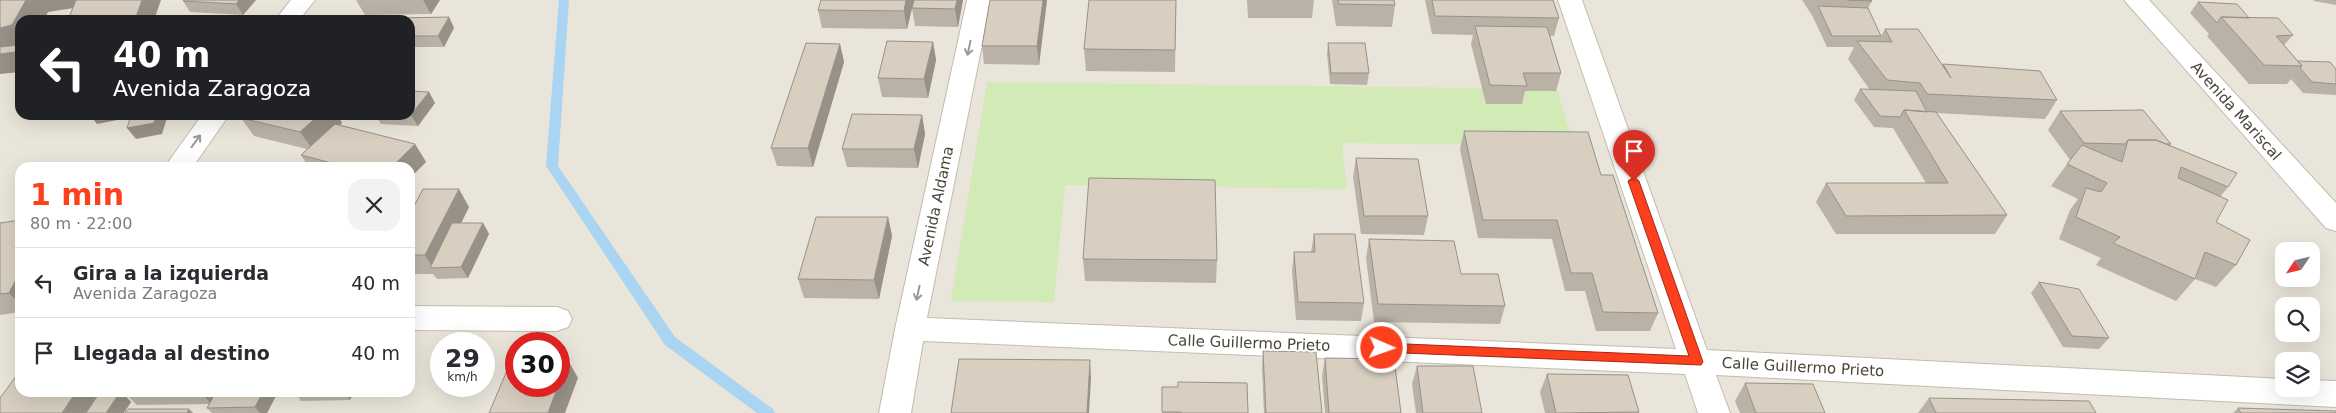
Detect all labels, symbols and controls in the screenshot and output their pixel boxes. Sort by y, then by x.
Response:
icon: left [30,35,95,100]
text: 40 m [113,35,210,75]
one-way arrow [963,39,973,55]
street label: Avenida Mariscal [2187,58,2285,164]
text: Avenida Zaragoza [113,76,311,101]
pin [1613,130,1655,181]
one-way arrow [191,135,202,148]
icon: arrive [1620,137,1648,165]
street label: Avenida Aldama [915,145,957,267]
text: 1 min [30,177,124,212]
button: close [348,179,400,231]
text: 80 m · 22:00 [30,214,132,233]
north arrow [2275,242,2320,288]
map controls [2275,242,2320,397]
text: Gira a la izquierda [73,262,269,284]
icon: left [30,269,58,297]
text: 40 m [351,272,400,294]
text: Avenida Zaragoza [73,284,217,303]
one-way arrow [913,284,922,300]
button: search [2275,297,2320,342]
position arrow [1355,321,1407,373]
street label: Calle Guillermo Prieto [1167,331,1331,355]
speed limit sign: 30 [505,332,570,397]
icon: arrive [30,339,58,367]
text: Llegada al destino [73,342,270,364]
text: 40 m [351,342,400,364]
text: 29 [445,344,480,373]
button: layers [2275,352,2320,397]
street label: Calle Guillermo Prieto [1721,354,1885,380]
text: km/h [447,370,478,384]

